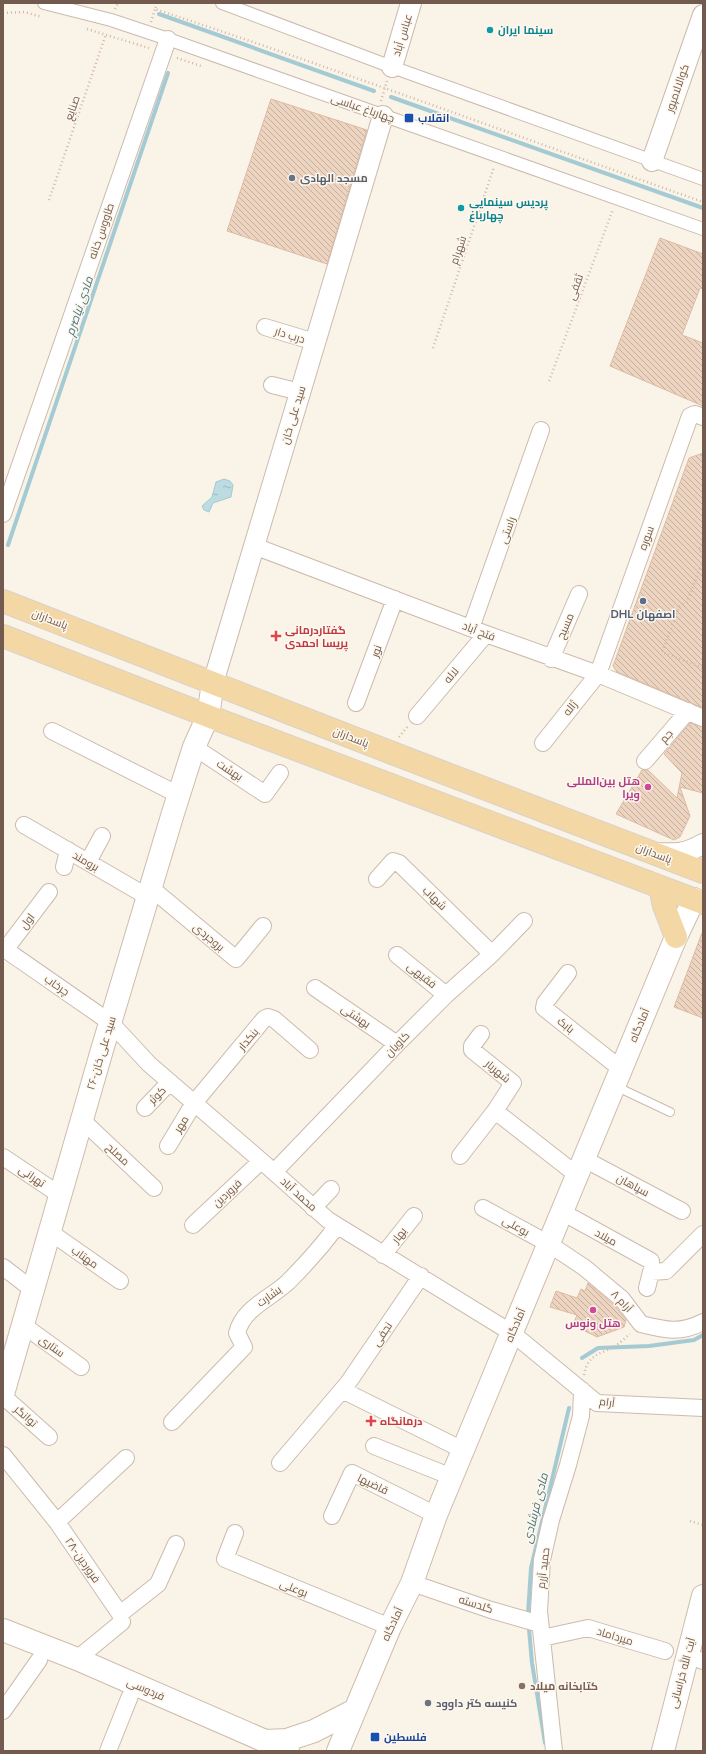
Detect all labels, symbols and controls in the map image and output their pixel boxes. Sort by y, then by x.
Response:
street label: عباس آباد [389,12,415,58]
place label: سینما ایران [498,23,553,37]
marker: سینما ایران [485,25,495,35]
street label: کوالالامپور [662,62,692,115]
street label: چهارباغ عباسی [329,91,397,126]
street label: صنایع [61,94,84,123]
place label: انقلاب [418,111,449,125]
marker: انقلاب [403,112,415,124]
place label: مسجد الهادی [300,171,368,186]
marker: مسجد الهادی [287,173,297,183]
place label: پردیس سینمایی چهارباغ [469,195,548,224]
street label: طاووس خانه [85,201,117,261]
marker: پردیس سینمایی چهارباغ [456,203,466,213]
street label: شهرام [447,234,470,267]
street label: ثقفی [564,272,586,302]
water label: مادی نیاصرم [62,274,97,339]
street label: درب دار [272,323,307,346]
street label: سید علی خان [277,384,309,446]
street label: راستی [496,514,518,546]
street label: سوره [635,524,657,552]
marker: DHL اصفهان [638,596,648,606]
street label: پاسداران [30,606,70,632]
place label: DHL اصفهان [610,607,676,622]
street label: مسیح [553,611,578,641]
street label: فتح آباد [460,618,497,645]
place label: گفتاردرمانی پریسا احمدی [285,623,348,652]
marker: گفتاردرمانی پریسا احمدی [270,630,282,642]
street label: نور [367,643,385,660]
street label: لاله [440,664,462,686]
street label: ژاله [560,698,580,718]
street label: پاسداران [331,724,371,750]
street label: جم [656,726,676,746]
street label: بهشت [214,756,246,784]
place label: هتل بین‌المللی ویرا [567,774,640,802]
marker: هتل بین‌المللی ویرا [643,782,653,792]
street label: پاسداران [634,840,674,866]
street label: برومند [70,848,102,874]
street label: شهاب [420,883,450,913]
street label: اول [17,910,37,932]
street label: بروجردی [190,920,228,954]
street label: فقیهی [404,959,440,991]
street label: چرخاب [42,971,72,999]
street label: بهشتی [339,1001,373,1031]
street label: آمادگاه [626,1006,652,1044]
street label: بابک [555,1014,577,1036]
street label: ۲۶-سید علی خان [83,1015,119,1091]
street label: بنکدار [234,1025,261,1054]
street label: کاویان [382,1028,412,1060]
street label: شهریار [482,1056,514,1086]
street label: کوثر [144,1083,169,1108]
street label: مهر [170,1113,192,1136]
street label: مصلح [103,1140,133,1169]
street label: تهرانی [16,1162,48,1190]
street label: سپاهان [614,1171,652,1199]
street label: محمد آباد [278,1174,320,1214]
street label: فروردین [209,1176,245,1210]
street label: بوعلی [500,1213,532,1239]
street label: بهار [388,1224,410,1247]
street label: میلاد [593,1225,619,1249]
street label: مهتاب [69,1243,101,1271]
street label: بشارت [254,1282,284,1310]
street label: ۸ آرام [607,1287,636,1316]
marker: هتل ونوس [588,1305,598,1315]
street label: آمادگاه [502,1306,528,1344]
place label: هتل ونوس [565,1316,621,1331]
street label: نجفی [369,1319,395,1349]
street label: ستاری [36,1332,68,1360]
street label: آرام [598,1394,616,1411]
street label: توانگر [11,1401,40,1430]
place label: درمانگاه [380,1414,422,1428]
marker: درمانگاه [365,1415,377,1427]
street label: قاضیها [355,1471,391,1497]
water label: مادی فرشادی [519,1471,551,1545]
street label: ۲۸-فروردین [62,1535,104,1585]
street label: حمید آزرم [534,1547,553,1589]
street label: بوعلی [278,1576,310,1600]
street label: گلدسته [457,1592,495,1616]
street label: آمادگاه [378,1605,406,1643]
street label: میرداماد [595,1624,635,1648]
street label: آیت الله خراسانی [665,1636,698,1710]
street label: فردوسی [125,1674,167,1704]
place label: کتابخانه میلاد [530,1679,598,1693]
marker: کتابخانه میلاد [517,1681,527,1691]
place label: کنیسه کتر داوود [436,1696,517,1711]
marker: کنیسه کتر داوود [423,1698,433,1708]
place label: فلسطین [384,1730,427,1744]
marker: فلسطین [369,1731,381,1743]

